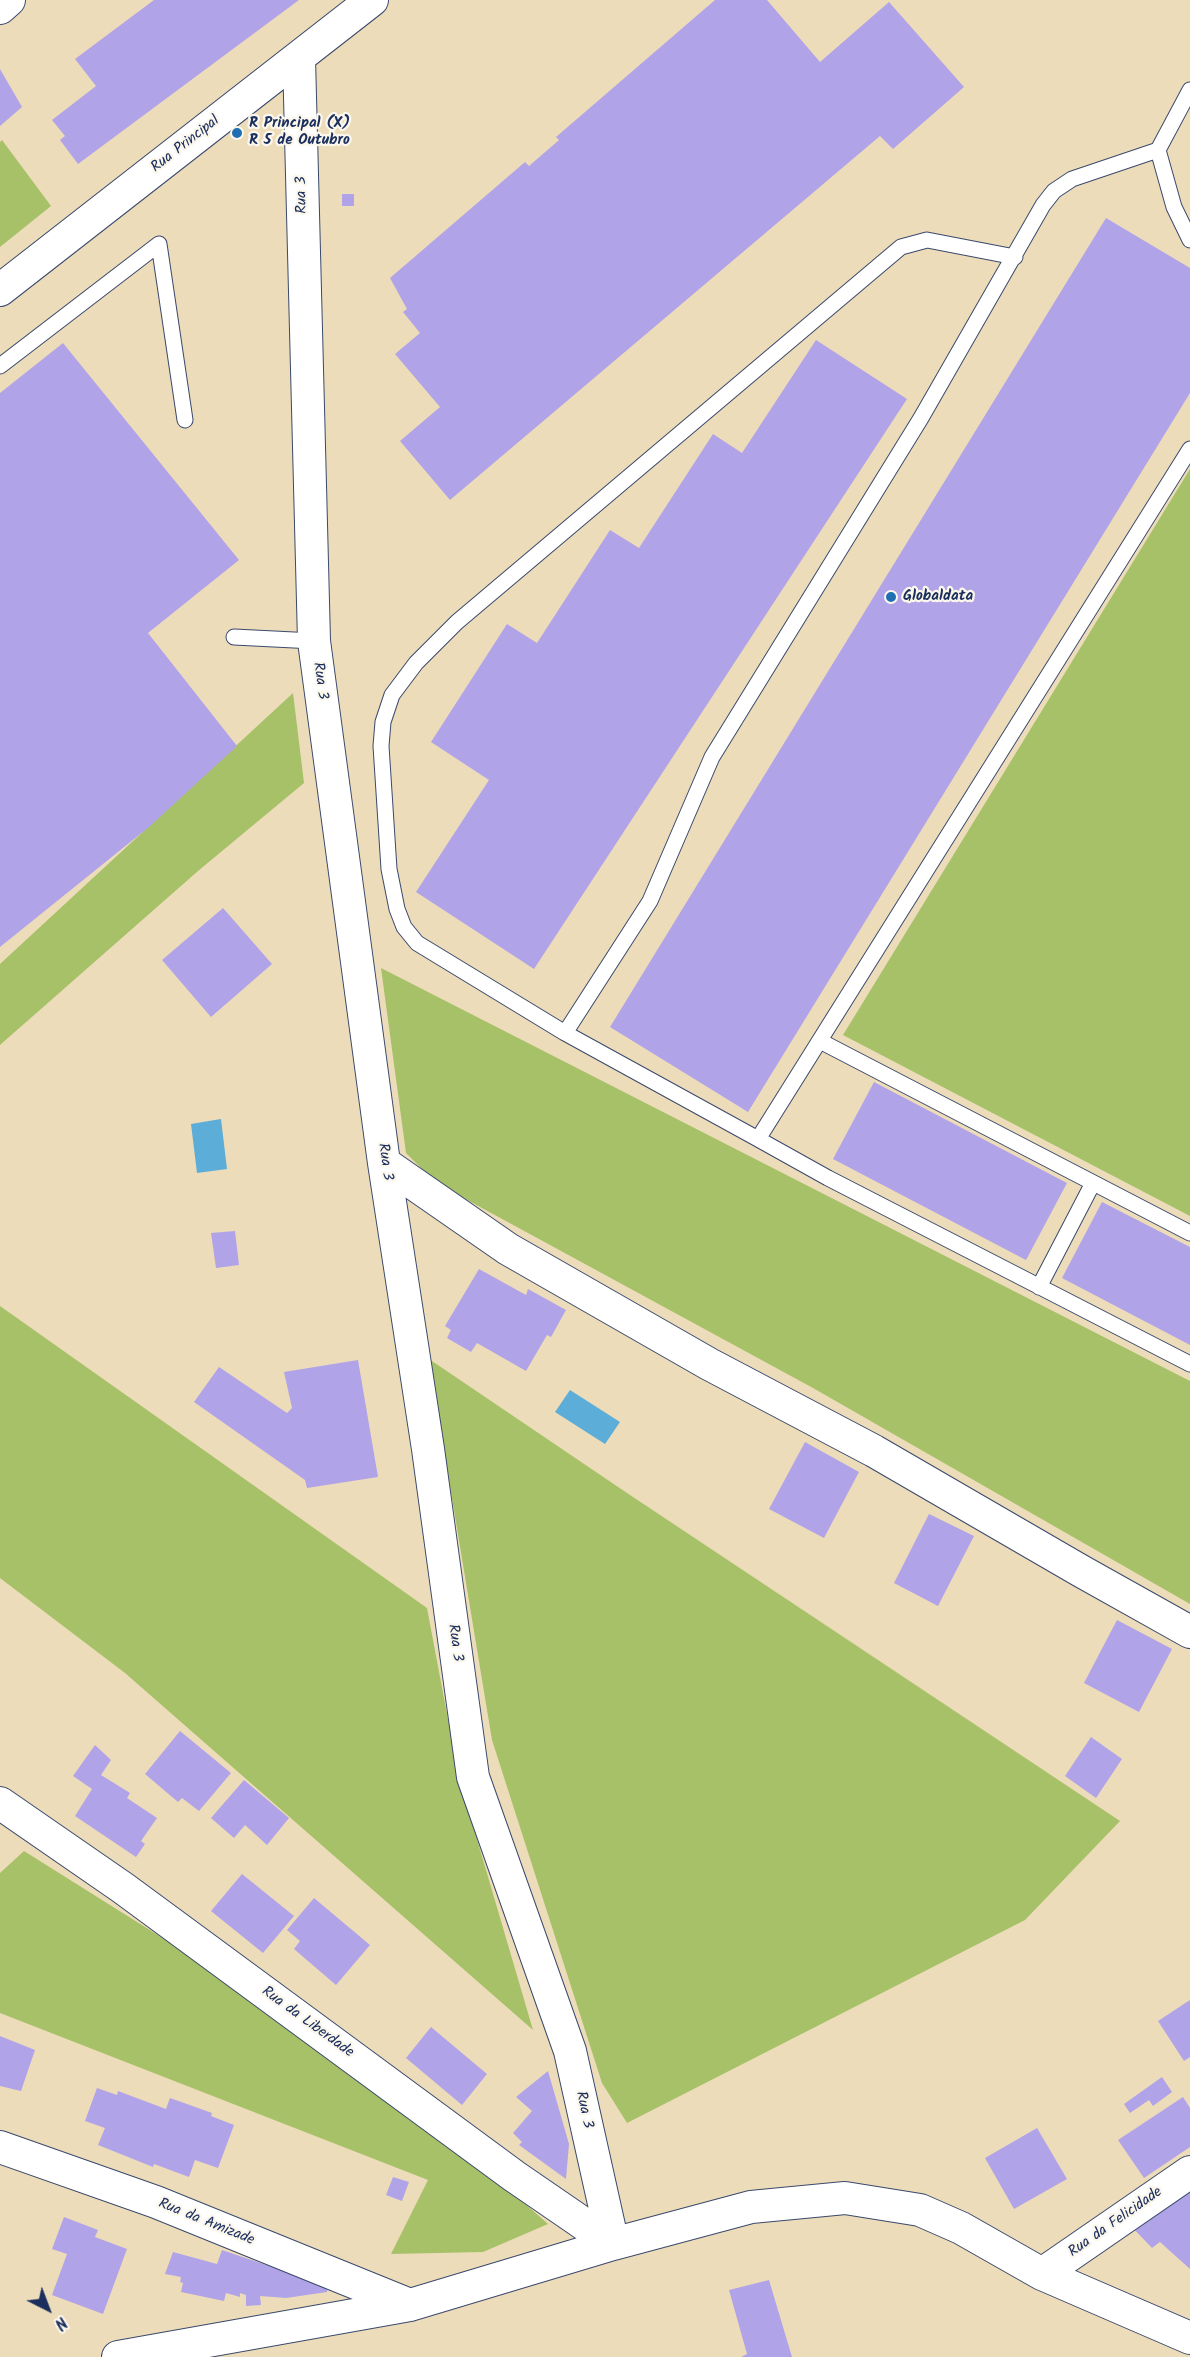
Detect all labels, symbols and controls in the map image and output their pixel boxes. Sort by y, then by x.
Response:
street label: Rua Principal [148,113,224,177]
place label: R Principal (X) R 5 de Outubro [249,115,350,150]
marker: R Principal (X) R 5 de Outubro [230,126,244,140]
street label: Rua 3 [294,176,312,214]
place label: Globaldata [903,588,973,606]
marker: Globaldata [884,590,898,604]
street label: Rua 3 [307,661,331,701]
street label: Rua 3 [372,1142,396,1182]
street label: Rua 3 [442,1623,466,1663]
street label: Rua da Liberdade [257,1983,357,2063]
street label: Rua 3 [570,2090,596,2130]
street label: Rua da Felicidade [1066,2184,1166,2262]
street label: Rua da Amizade [155,2196,257,2250]
north arrow [18,2279,78,2339]
text: N [48,2310,73,2335]

